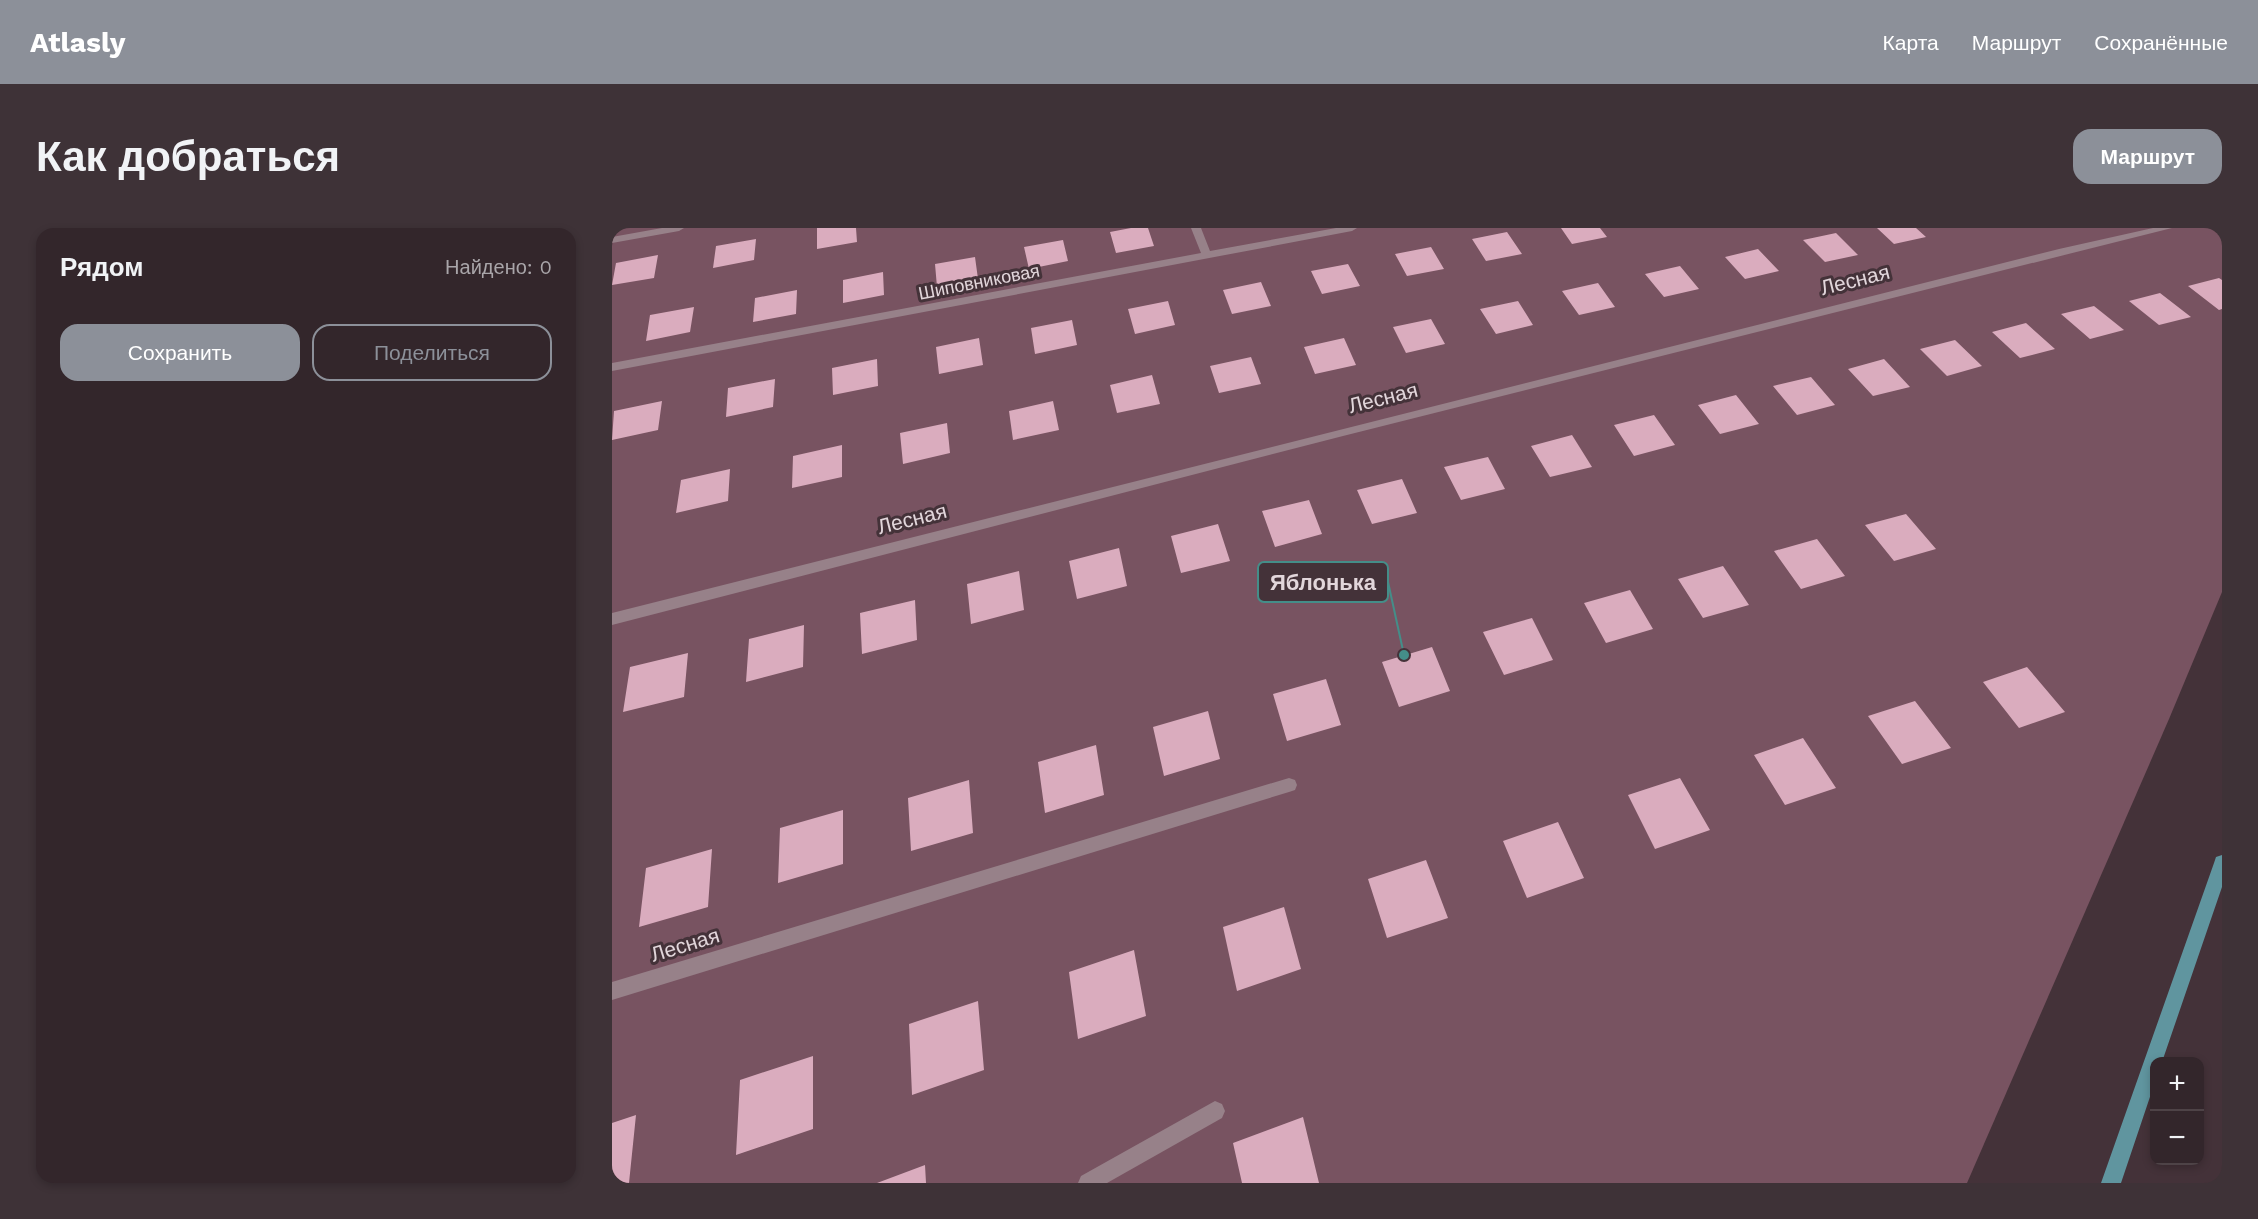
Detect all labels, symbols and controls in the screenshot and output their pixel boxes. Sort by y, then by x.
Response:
text: Atlasly [30,26,125,59]
text: Карта [1883,30,1939,55]
text: Маршрут [1972,30,2061,55]
text: Сохранённые [2094,30,2228,55]
button: Маршрут [2073,129,2222,184]
text: Как добраться [36,132,340,181]
text: Рядом [60,252,143,282]
text: Найдено: 0 [445,255,552,279]
street label: Шиповниковая [916,259,1041,304]
street label: Лесная [1818,259,1892,300]
button: Сохранить [60,324,300,381]
button: Поделиться [312,324,552,381]
street label: Лесная [1346,377,1420,418]
street label: Лесная [875,498,949,539]
callout: Яблонька [1258,562,1388,602]
text: Яблонька [1270,570,1377,595]
street label: Лесная [647,922,722,967]
map controls [2150,1057,2204,1165]
button: + [2150,1057,2204,1111]
button: − [2150,1111,2204,1165]

